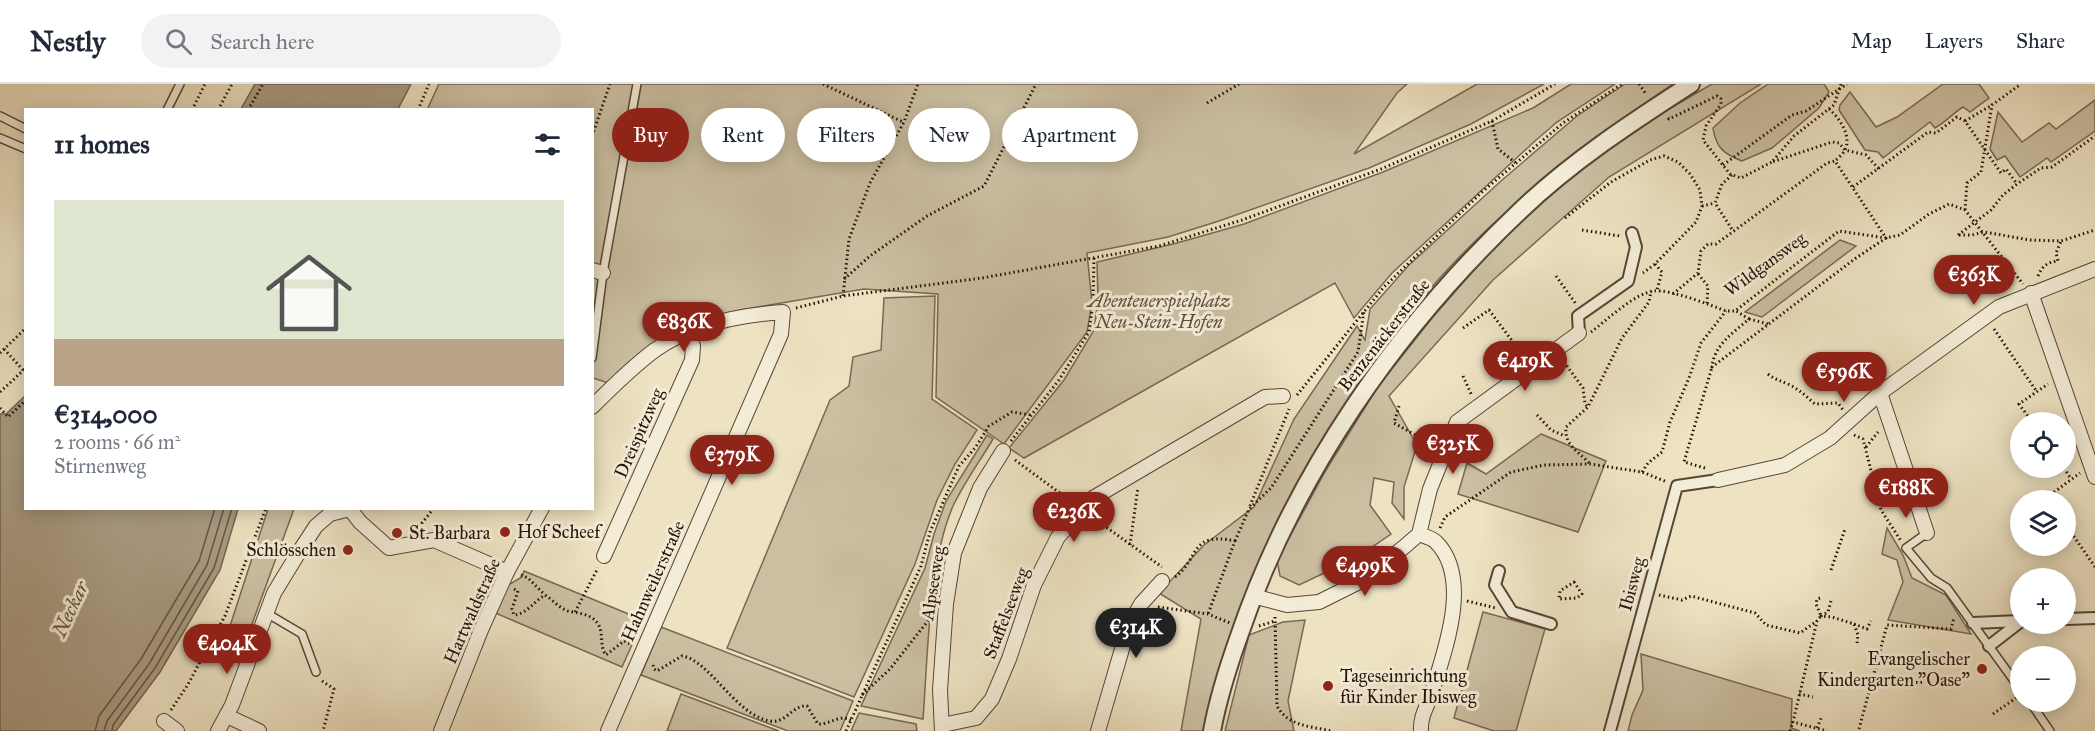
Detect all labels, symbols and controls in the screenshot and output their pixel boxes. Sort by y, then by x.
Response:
search box [141,14,561,68]
text: Nestly [30,24,105,59]
icon: search [162,25,195,58]
text: Search here [210,28,314,55]
text: Map [1851,28,1892,54]
text: Layers [1925,28,1983,54]
text: Share [2016,28,2065,54]
chip: Buy [612,108,689,162]
chip: Rent [701,108,785,162]
chip: Filters [797,108,896,162]
chip: New [908,108,990,162]
chip: Apartment [1002,108,1138,162]
text: 11 homes [54,128,150,160]
icon: filters [531,128,564,161]
street label: Wildgansweg [1720,227,1811,302]
icon: home [255,239,363,347]
pin: €363K [1932,255,2016,306]
text: €363K [1948,262,2000,286]
street label: Benzenäckerstraße [1333,274,1435,396]
park label: Abenteuerspielplatz Neu-Stein-Hofen [1086,290,1230,333]
pin: €836K [642,302,726,353]
text: €836K [656,309,712,333]
pin: €419K [1483,341,1567,392]
text: €419K [1497,348,1553,372]
pin: €596K [1802,352,1886,403]
text: €596K [1816,359,1872,383]
street label: Dreispitzweg [609,384,670,482]
text: €314,000 [54,398,158,430]
map controls [2010,412,2076,712]
button: locate [2010,412,2076,478]
pin: €325K [1411,424,1495,475]
text: 2 rooms · 66 m² [54,430,180,454]
text: €325K [1426,431,1480,455]
pin: €379K [690,435,774,486]
text: €379K [704,442,760,466]
text: Stirnenweg [54,454,146,478]
pin: €188K [1864,468,1948,519]
text: €188K [1878,475,1934,499]
button: layers [2010,490,2076,556]
pin: €236K [1032,492,1116,543]
text: €236K [1047,499,1101,523]
street label: Hahnweilerstraße [617,517,689,645]
place label: Hof Scheef [517,521,603,543]
place label: St. Barbara [409,522,491,544]
marker: Hof Scheef [498,525,512,539]
marker: St. Barbara [390,526,404,540]
place label: Schlösschen [246,539,336,561]
marker: Schlösschen [341,543,355,557]
street label: Alpseeweg [916,544,951,623]
pin: €499K [1323,546,1407,597]
text: €499K [1336,553,1394,577]
street label: Ibisweg [1614,554,1651,614]
street label: Hartwaldstraße [439,555,505,667]
street label: Staffelseeweg [978,563,1035,662]
button: + [2010,568,2076,634]
water label: Neckar [46,576,94,642]
pin: €314K [1094,608,1178,659]
text: €314K [1109,615,1163,639]
pin: €404K [185,624,269,675]
text: €404K [197,631,257,655]
button: − [2010,646,2076,712]
place label: Evangelischer Kindergarten "Oase" [1817,648,1970,692]
marker: Evangelischer Kindergarten "Oase" [1975,662,1989,676]
place label: Tageseinrichtung für Kinder Ibisweg [1340,665,1477,709]
marker: Tageseinrichtung für Kinder Ibisweg [1321,679,1335,693]

